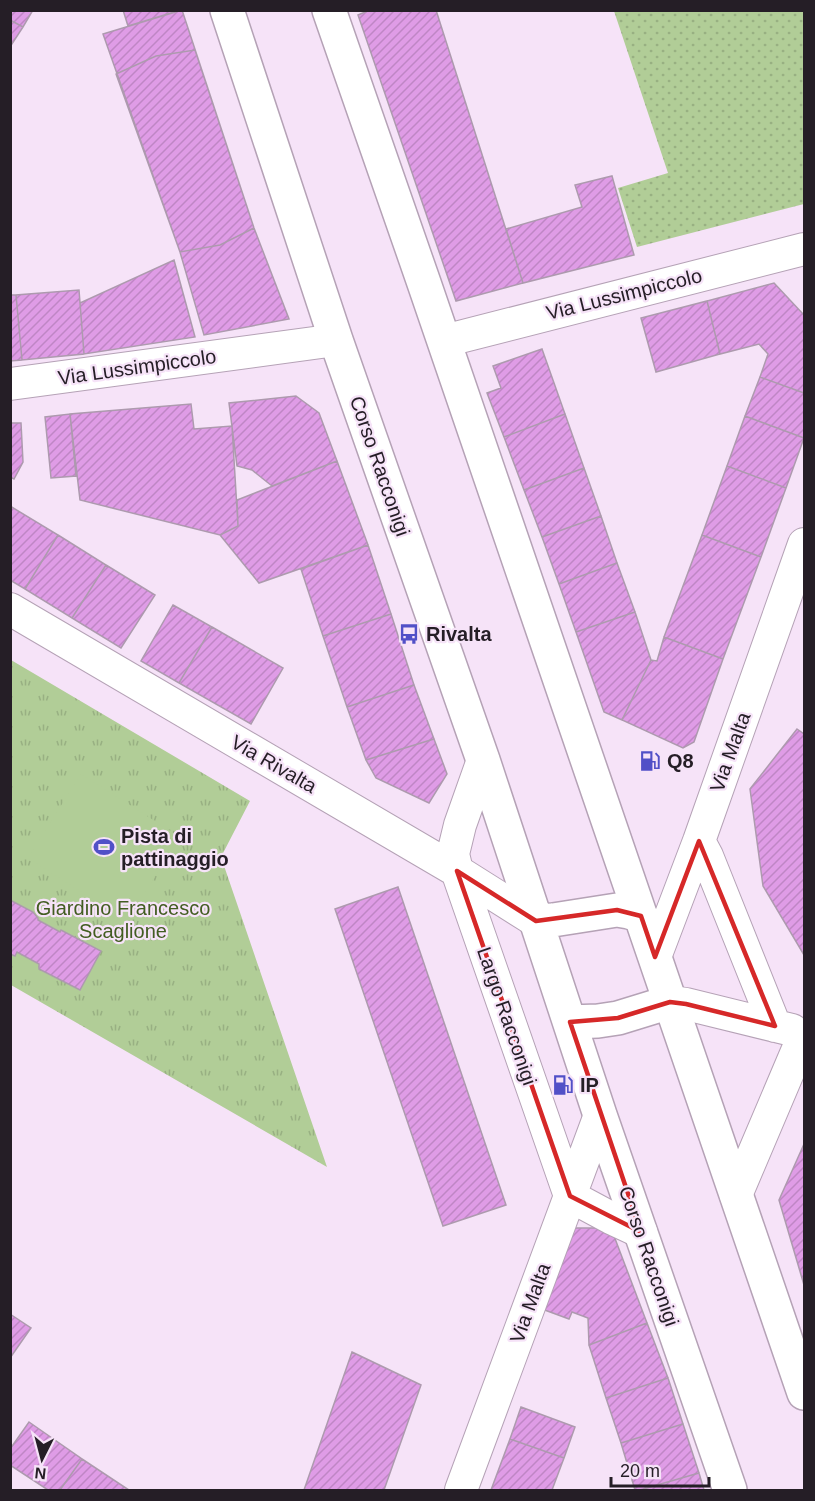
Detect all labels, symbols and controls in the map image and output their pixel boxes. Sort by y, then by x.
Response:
street label: Via Lussimpiccolo [544,264,704,324]
street label: Via Lussimpiccolo [56,345,218,389]
street label: Corso Racconigi [346,393,414,539]
bus stop icon: Rivalta [397,622,421,646]
place label: Rivalta [426,623,492,645]
street label: Via Malta [705,708,755,795]
street label: Via Rivalta [227,731,321,798]
fuel station icon: Q8 [638,749,662,773]
place label: Q8 [667,750,694,772]
place label: Pista di pattinaggio [121,825,229,870]
sports icon: Pista di pattinaggio [92,835,116,859]
park label: Giardino Francesco Scaglione [36,897,210,942]
street label: Largo Racconigi [473,944,541,1088]
fuel station icon: IP [551,1073,575,1097]
place label: IP [580,1074,599,1096]
street label: Corso Racconigi [615,1183,683,1329]
street label: Via Malta [505,1259,555,1346]
north arrow [12,1429,72,1489]
scale bar [611,1450,708,1488]
text: 20 m [620,1461,660,1481]
text: N [34,1464,47,1482]

